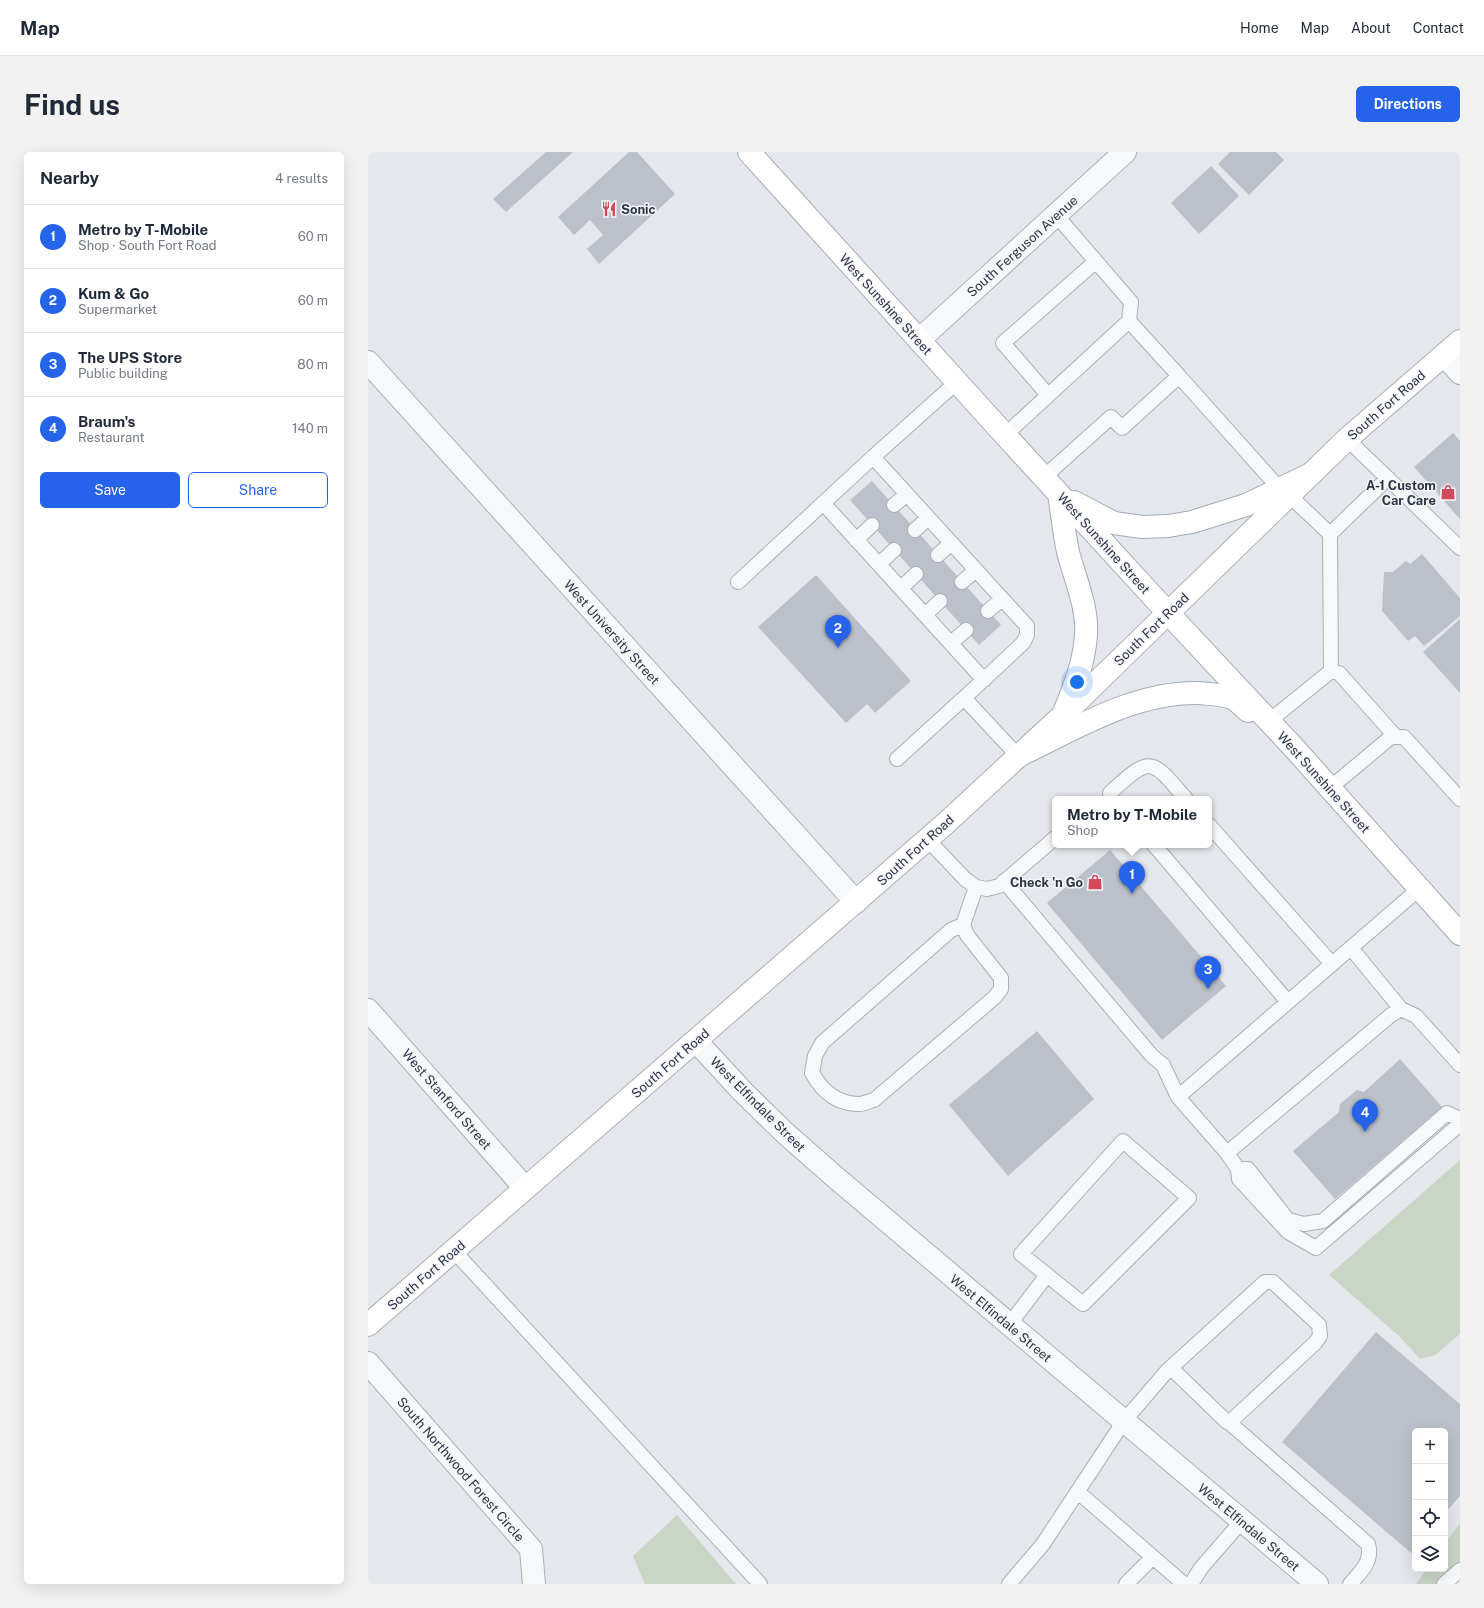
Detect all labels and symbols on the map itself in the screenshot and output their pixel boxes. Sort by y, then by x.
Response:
street label: South Ferguson Avenue [964,193,1081,300]
restaurant icon: Sonic [600,200,618,218]
place label: Sonic [621,202,656,217]
street label: West Sunshine Street [836,251,935,358]
street label: South Fort Road [1344,368,1428,443]
place label: A-1 Custom Car Care [1366,478,1436,508]
shop icon: A-1 Custom Car Care [1439,483,1457,501]
street label: West Sunshine Street [1054,490,1153,597]
street label: West University Street [561,577,662,688]
street label: South Fort Road [1111,590,1192,669]
pin: 2 [825,615,851,648]
your location [1067,672,1087,692]
street label: West Sunshine Street [1274,729,1373,836]
street label: South Fort Road [874,812,957,889]
pin: 1 [1119,861,1145,894]
shop icon: Check 'n Go [1086,873,1104,891]
place label: Check 'n Go [1010,875,1083,890]
pin: 3 [1195,956,1221,989]
street label: South Fort Road [628,1026,712,1101]
street label: West Stanford Street [399,1046,494,1153]
street label: West Elfindale Street [707,1054,808,1155]
pin: 4 [1352,1099,1378,1132]
street label: South Fort Road [384,1238,468,1313]
street label: West Elfindale Street [947,1271,1055,1365]
street label: South Northwood Forest Circle [394,1394,527,1545]
street label: West Elfindale Street [1195,1480,1303,1574]

